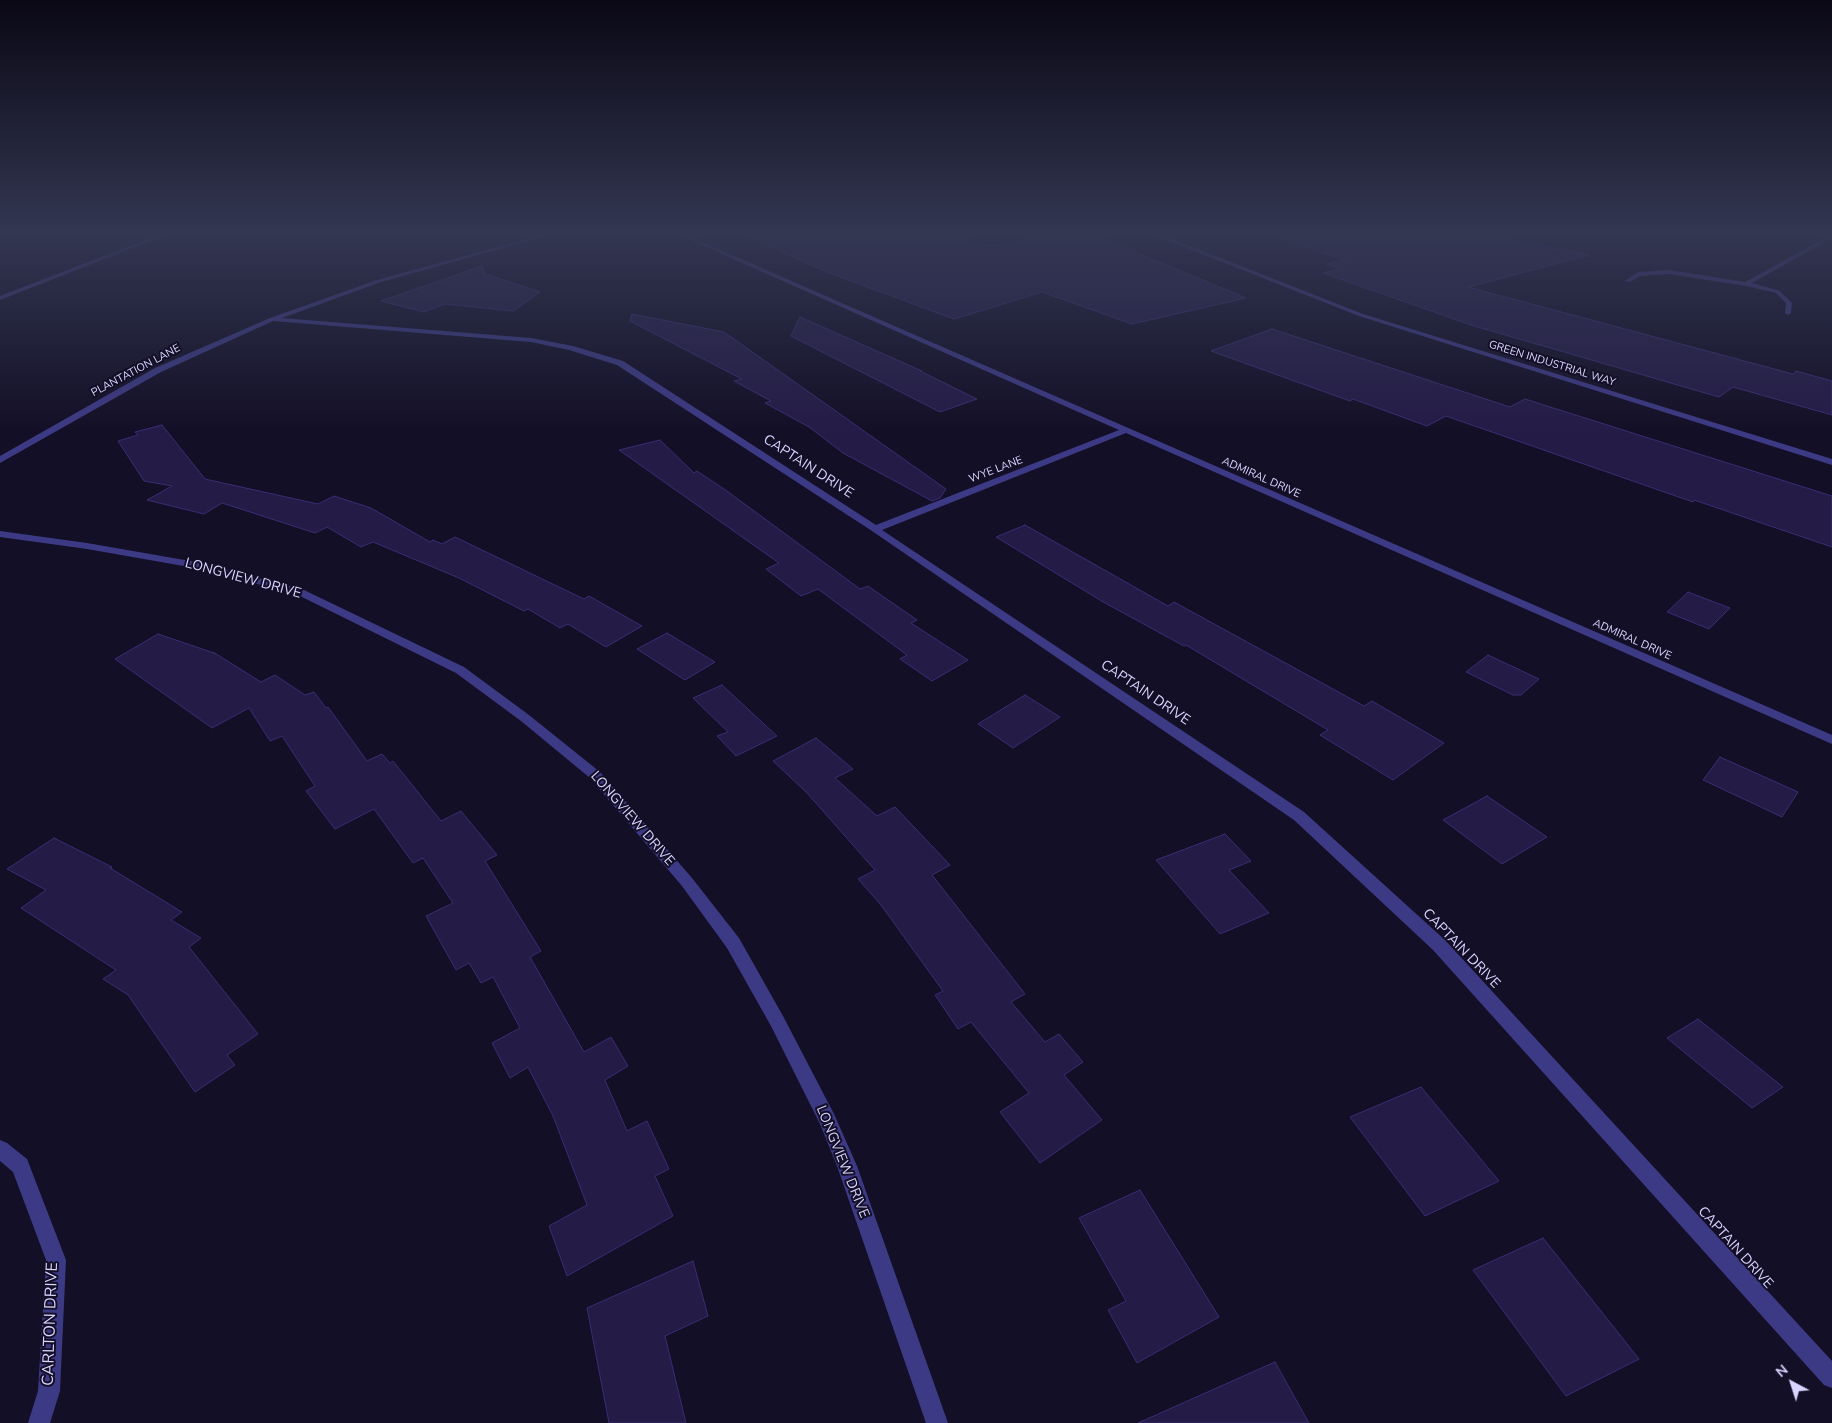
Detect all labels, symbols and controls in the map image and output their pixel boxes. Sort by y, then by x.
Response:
street label: GREEN INDUSTRIAL WAY [1487,338,1617,390]
street label: PLANTATION LANE [89,342,183,400]
street label: CAPTAIN DRIVE [760,432,856,502]
street label: WYE LANE [967,454,1025,486]
street label: ADMIRAL DRIVE [1220,455,1302,501]
street label: LONGVIEW DRIVE [183,555,303,603]
street label: ADMIRAL DRIVE [1591,617,1673,663]
street label: CAPTAIN DRIVE [1097,657,1193,729]
street label: LONGVIEW DRIVE [586,768,678,870]
street label: CAPTAIN DRIVE [1419,906,1503,992]
street label: LONGVIEW DRIVE [812,1103,872,1221]
street label: CAPTAIN DRIVE [1694,1204,1776,1292]
street label: CARLTON DRIVE [39,1262,63,1386]
north arrow [1767,1358,1817,1408]
text: N [1772,1360,1792,1382]

